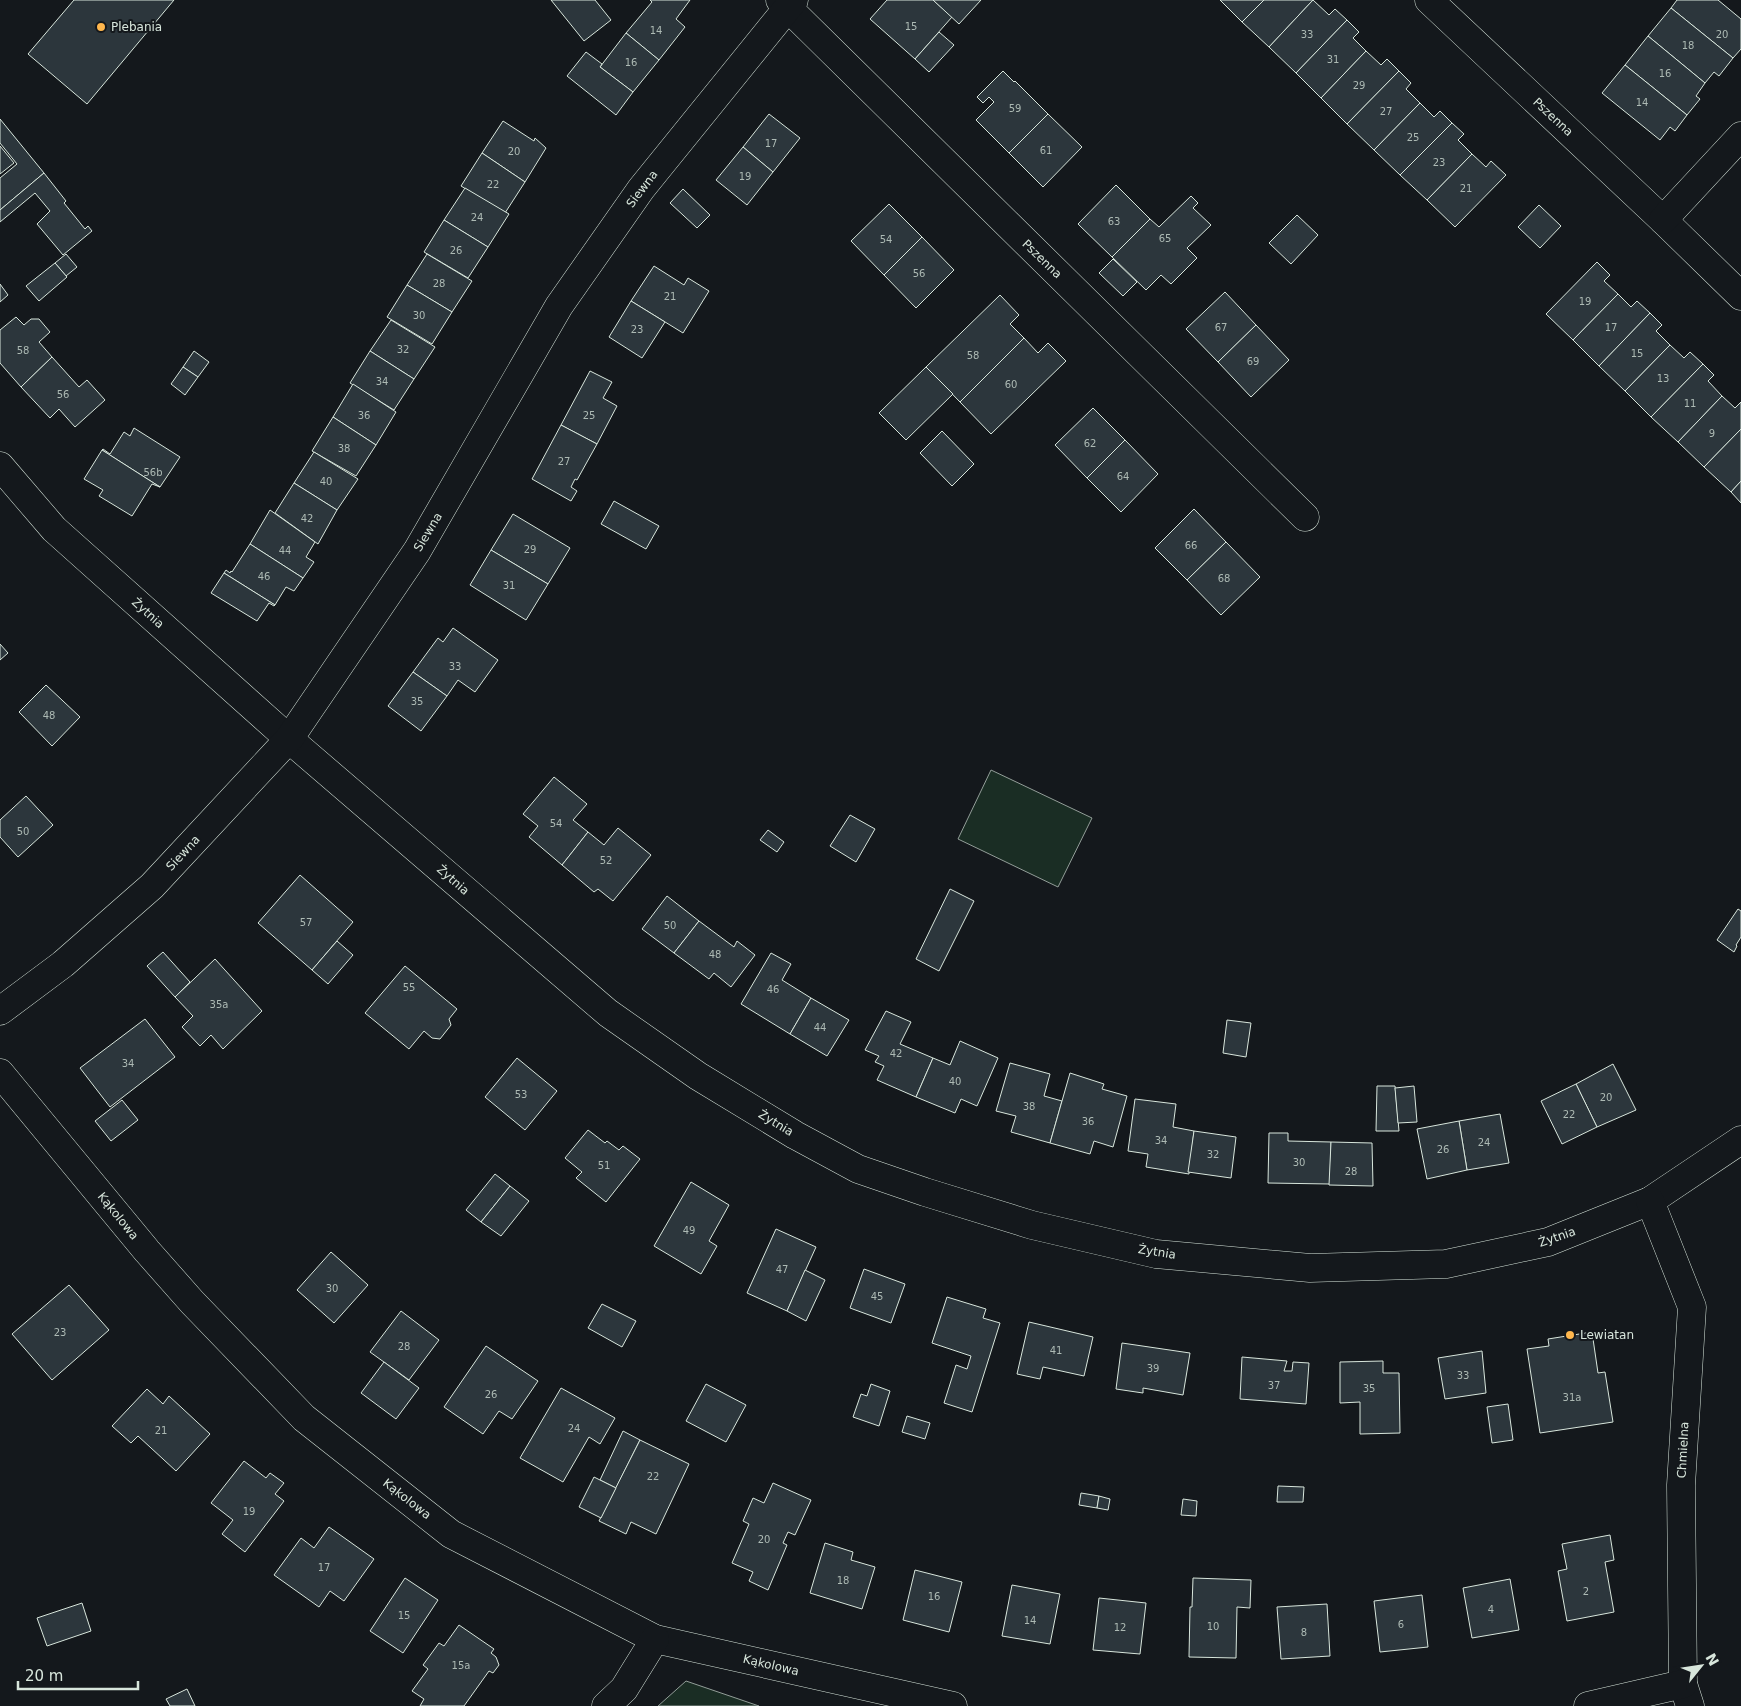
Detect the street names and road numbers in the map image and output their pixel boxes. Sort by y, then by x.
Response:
street label: Pszenna [1530,95,1576,139]
street label: Siewna [623,168,661,210]
street label: Pszenna [1019,237,1065,281]
street label: Siewna [411,510,445,554]
street label: Żytnia [129,594,168,631]
street label: Siewna [163,832,203,874]
street label: Żytnia [434,861,473,898]
street label: Żytnia [756,1106,797,1139]
street label: Kąkolowa [95,1189,141,1243]
street label: Żytnia [1536,1223,1577,1250]
street label: Żytnia [1137,1241,1177,1262]
street label: Chmielna [1675,1421,1691,1479]
street label: Kąkolowa [380,1476,434,1522]
street label: Kąkolowa [742,1652,800,1678]

